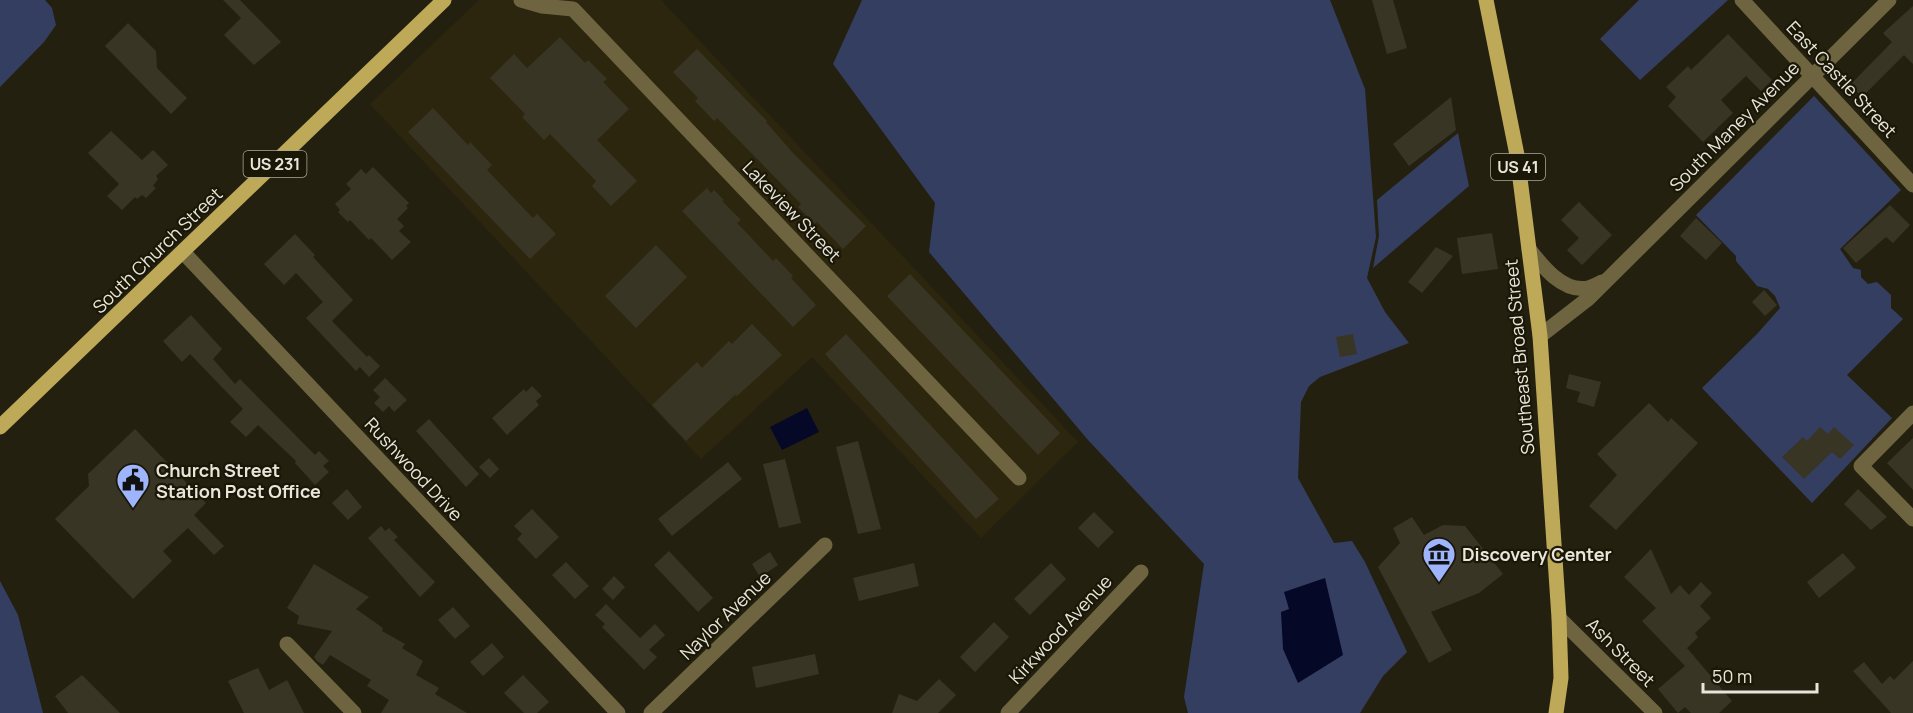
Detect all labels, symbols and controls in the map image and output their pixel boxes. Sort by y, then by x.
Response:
street label: East Castle Street [1782,16,1902,142]
street label: South Maney Avenue [1664,56,1804,196]
road number: US 231 [244,151,306,177]
road number: US 41 [1491,154,1545,180]
street label: Lakeview Street [738,155,846,267]
street label: South Church Street [87,182,227,318]
street label: Southeast Broad Street [1499,258,1539,456]
street label: Rushwood Drive [360,412,468,526]
place label: Church Street Station Post Office [156,458,321,503]
public building icon: Church Street Station Post Office [115,462,151,509]
museum icon: Discovery Center [1421,536,1457,583]
place label: Discovery Center [1462,542,1612,566]
street label: Naylor Avenue [674,565,776,665]
street label: Kirkwood Avenue [1003,569,1117,689]
street label: Ash Street [1581,612,1661,692]
scale bar [1703,656,1817,694]
text: 50 m [1712,664,1752,688]

